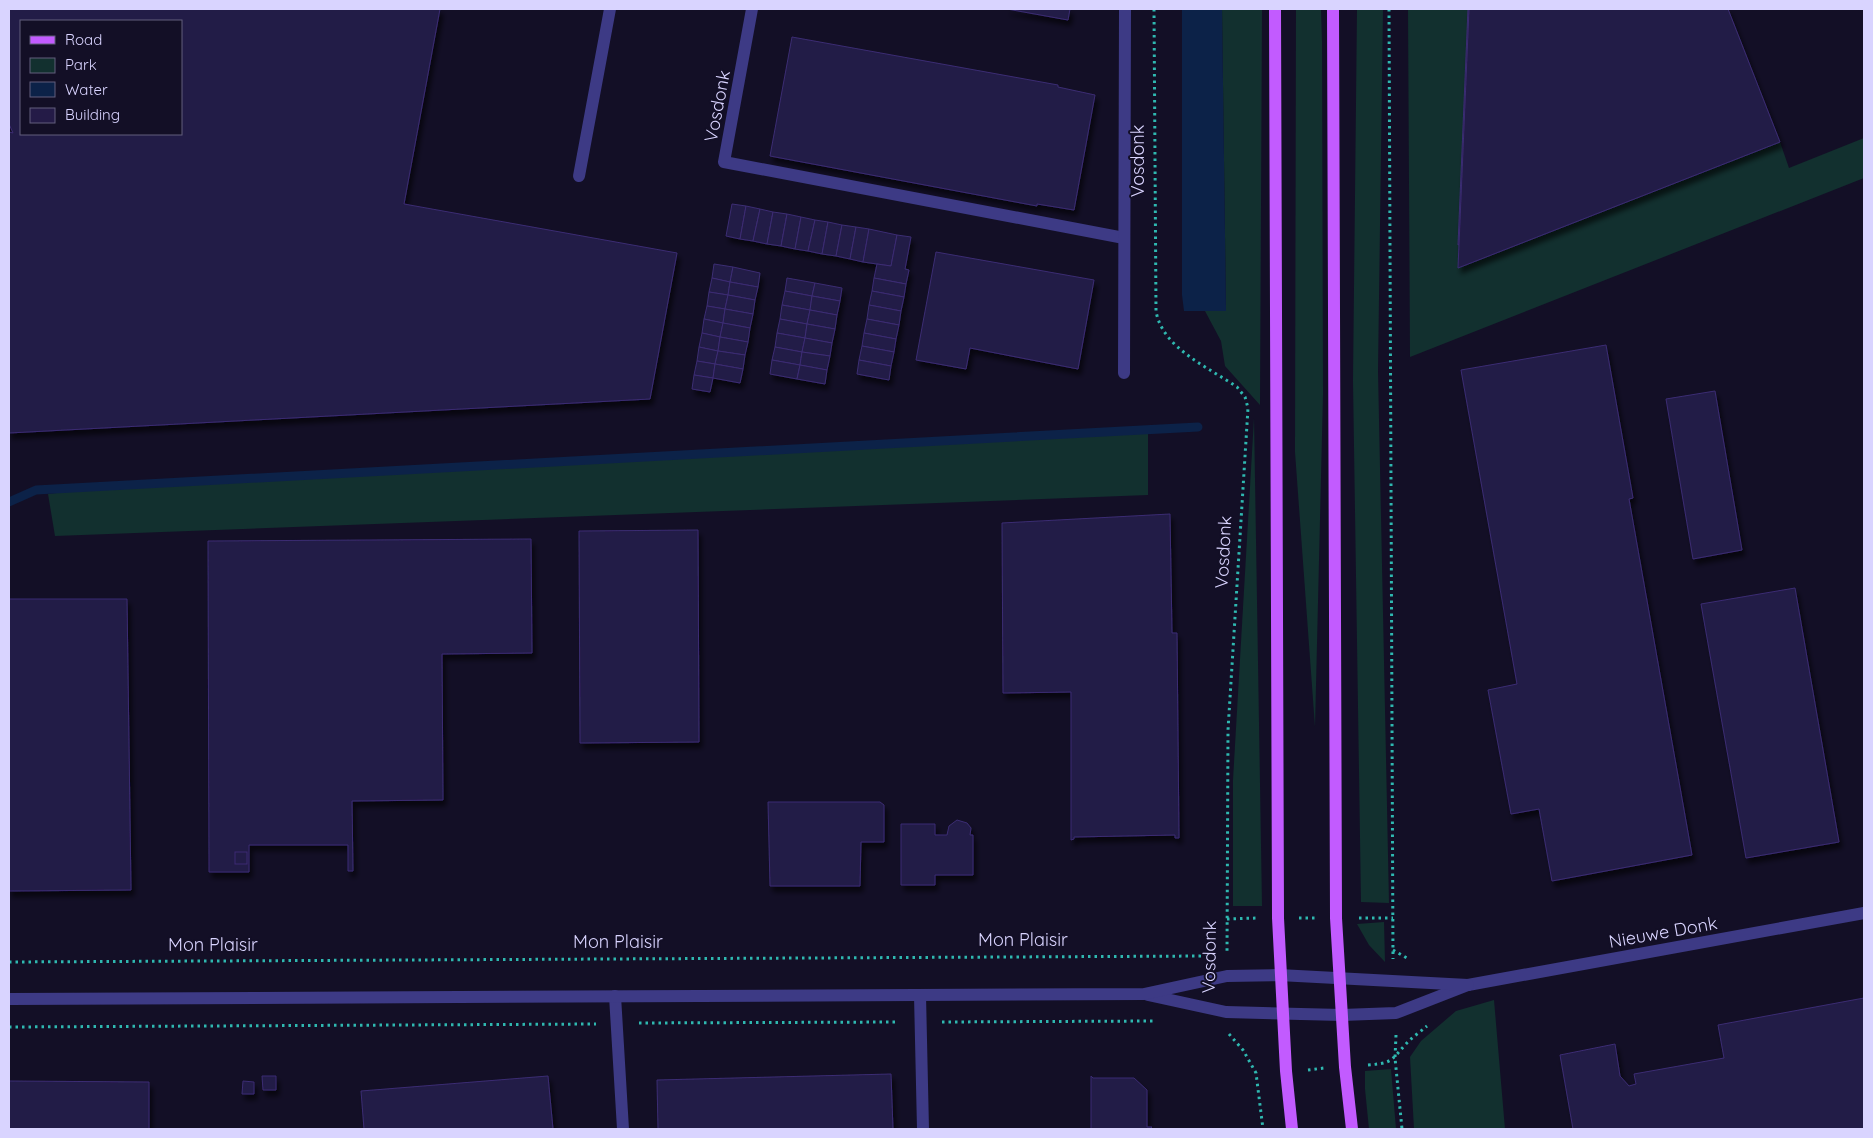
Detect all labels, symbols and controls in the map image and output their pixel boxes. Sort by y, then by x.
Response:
legend [20,20,182,135]
text: Road [65,30,102,49]
text: Park [65,55,97,74]
street label: Vosdonk [699,68,735,144]
text: Water [65,80,108,99]
text: Building [65,105,120,124]
street label: Vosdonk [1126,125,1149,197]
street label: Vosdonk [1210,515,1236,589]
street label: Nieuwe Donk [1607,911,1719,953]
street label: Vosdonk [1197,920,1221,994]
street label: Mon Plaisir [978,928,1068,951]
street label: Mon Plaisir [573,930,663,953]
street label: Mon Plaisir [168,933,258,956]

